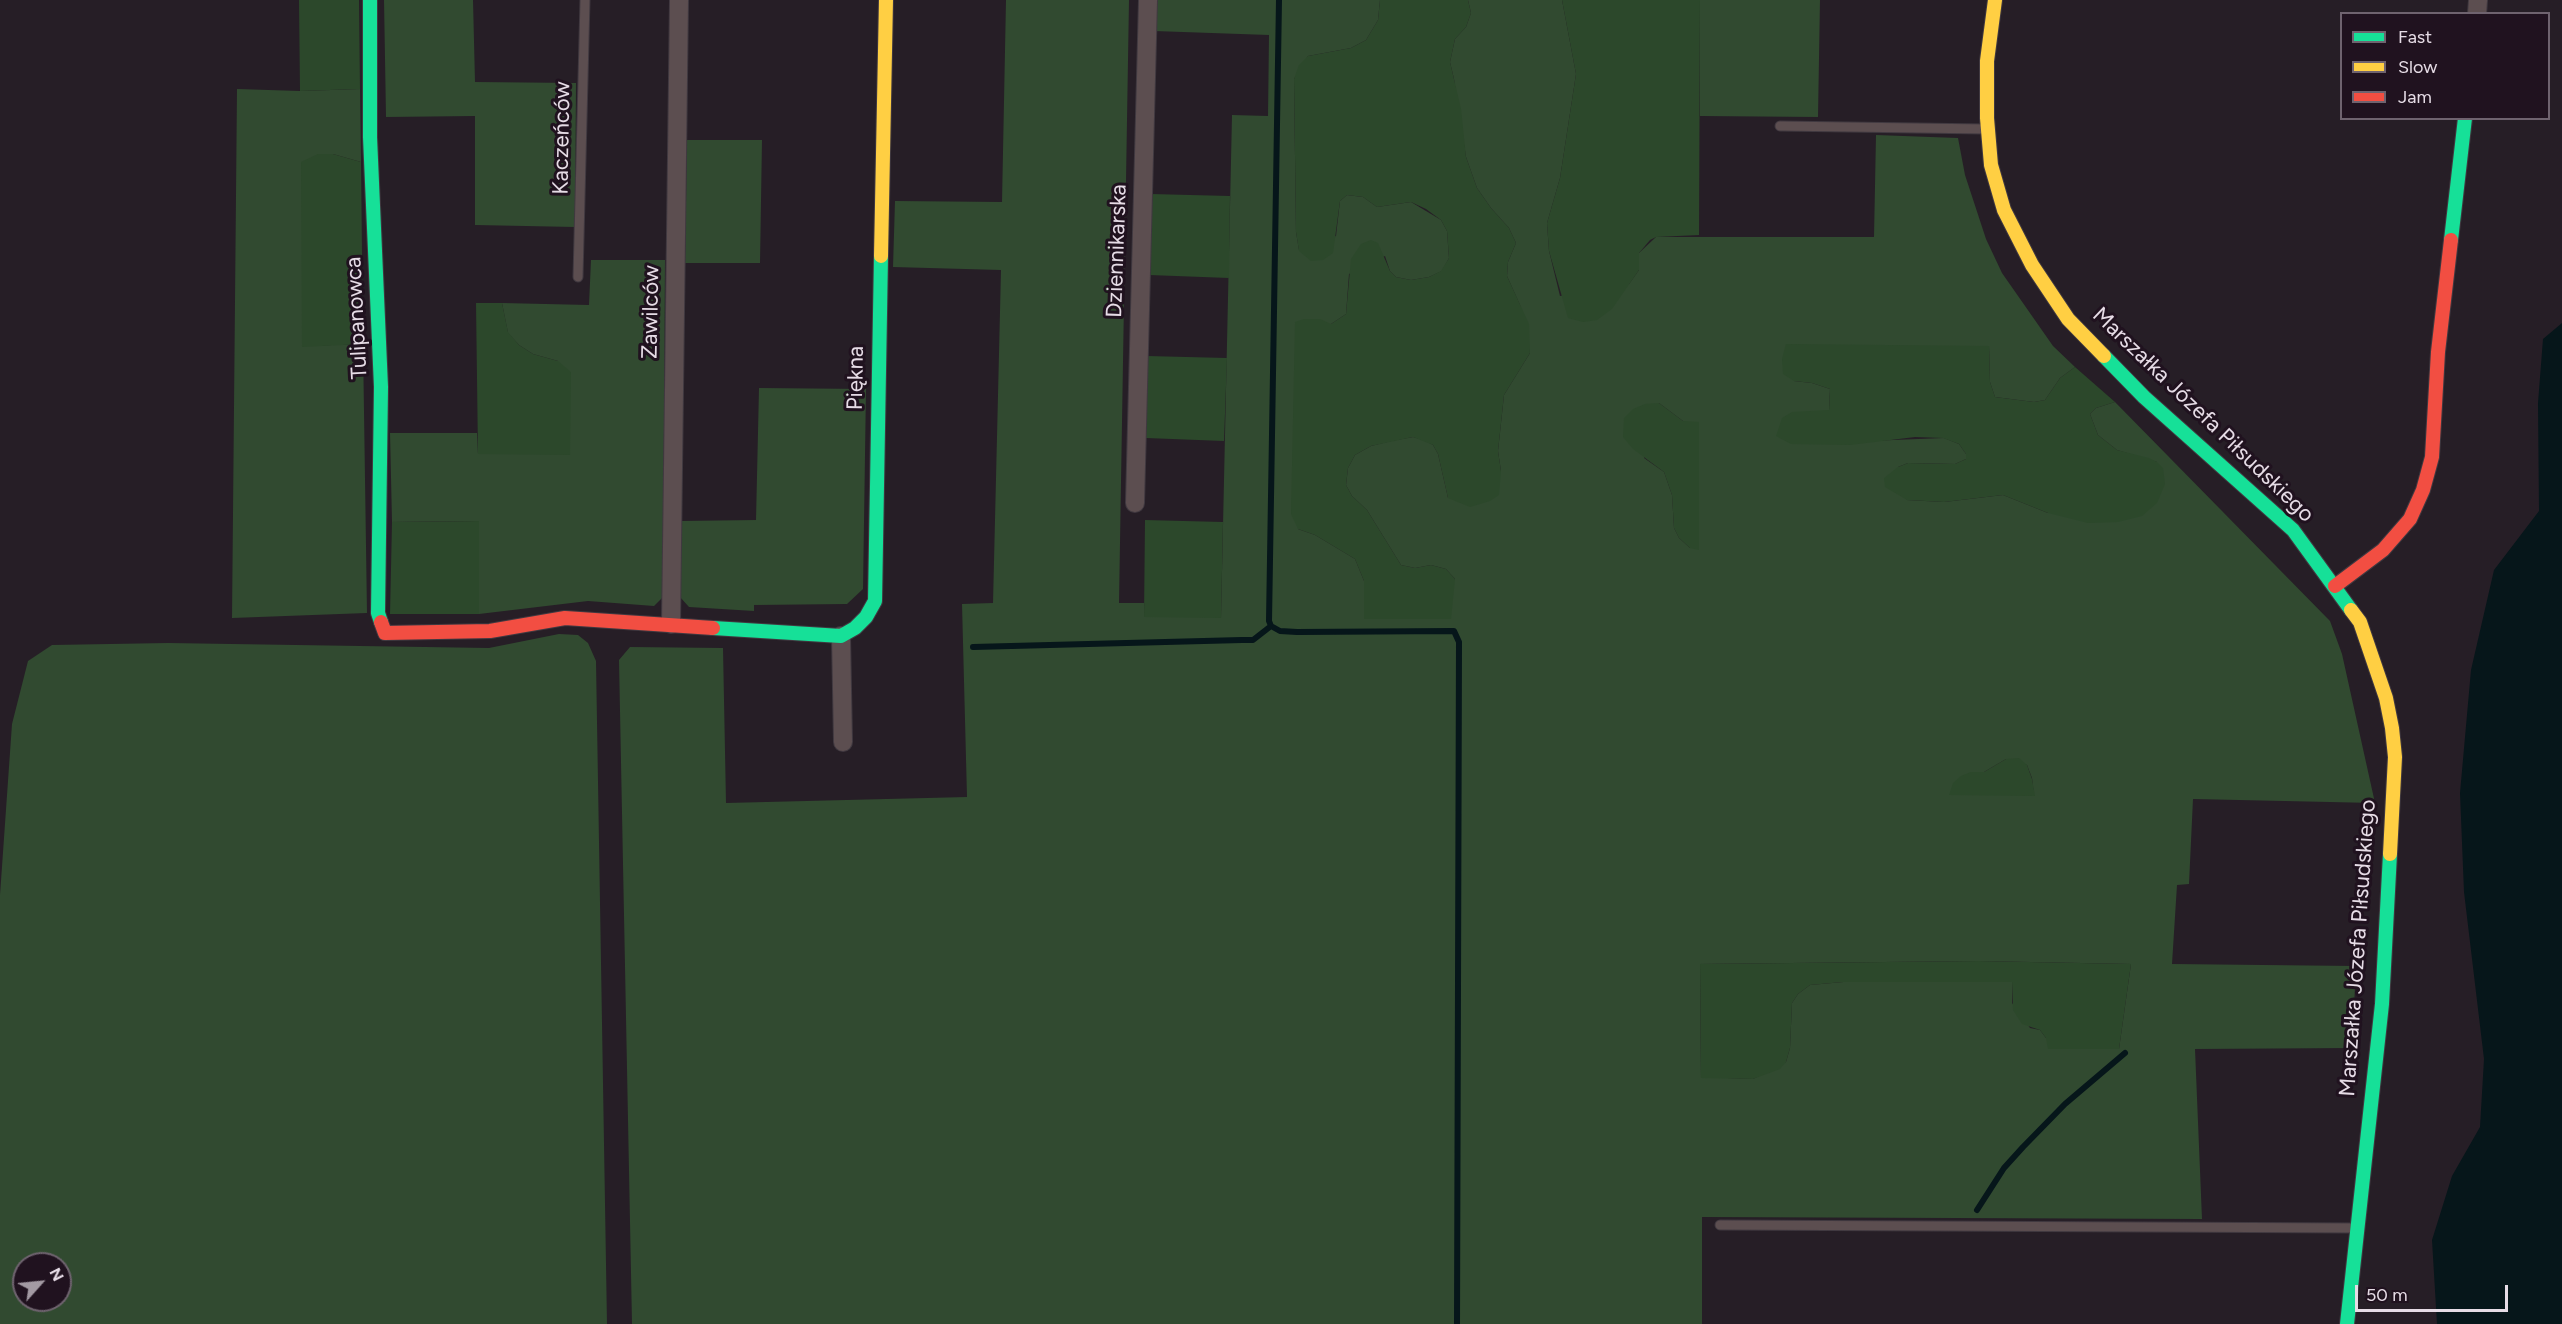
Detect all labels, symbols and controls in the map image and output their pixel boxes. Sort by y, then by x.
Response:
legend [2340,12,2550,120]
text: Fast [2398,26,2432,48]
text: Slow [2398,56,2437,78]
street label: Kaczeńców [548,81,576,195]
text: Jam [2398,86,2432,108]
street label: Dziennikarska [1101,184,1133,318]
street label: Tulipanowca [341,256,373,380]
street label: Zawilców [637,265,665,359]
street label: Marszałka Józefa Piłsudskiego [2087,302,2319,528]
street label: Piękna [842,346,870,410]
street label: Marszałka Józefa Piłsudskiego [2334,799,2382,1097]
north arrow [12,1252,72,1312]
text: N [45,1265,68,1284]
scale bar [2358,1273,2511,1311]
text: 50 m [2366,1284,2408,1306]

